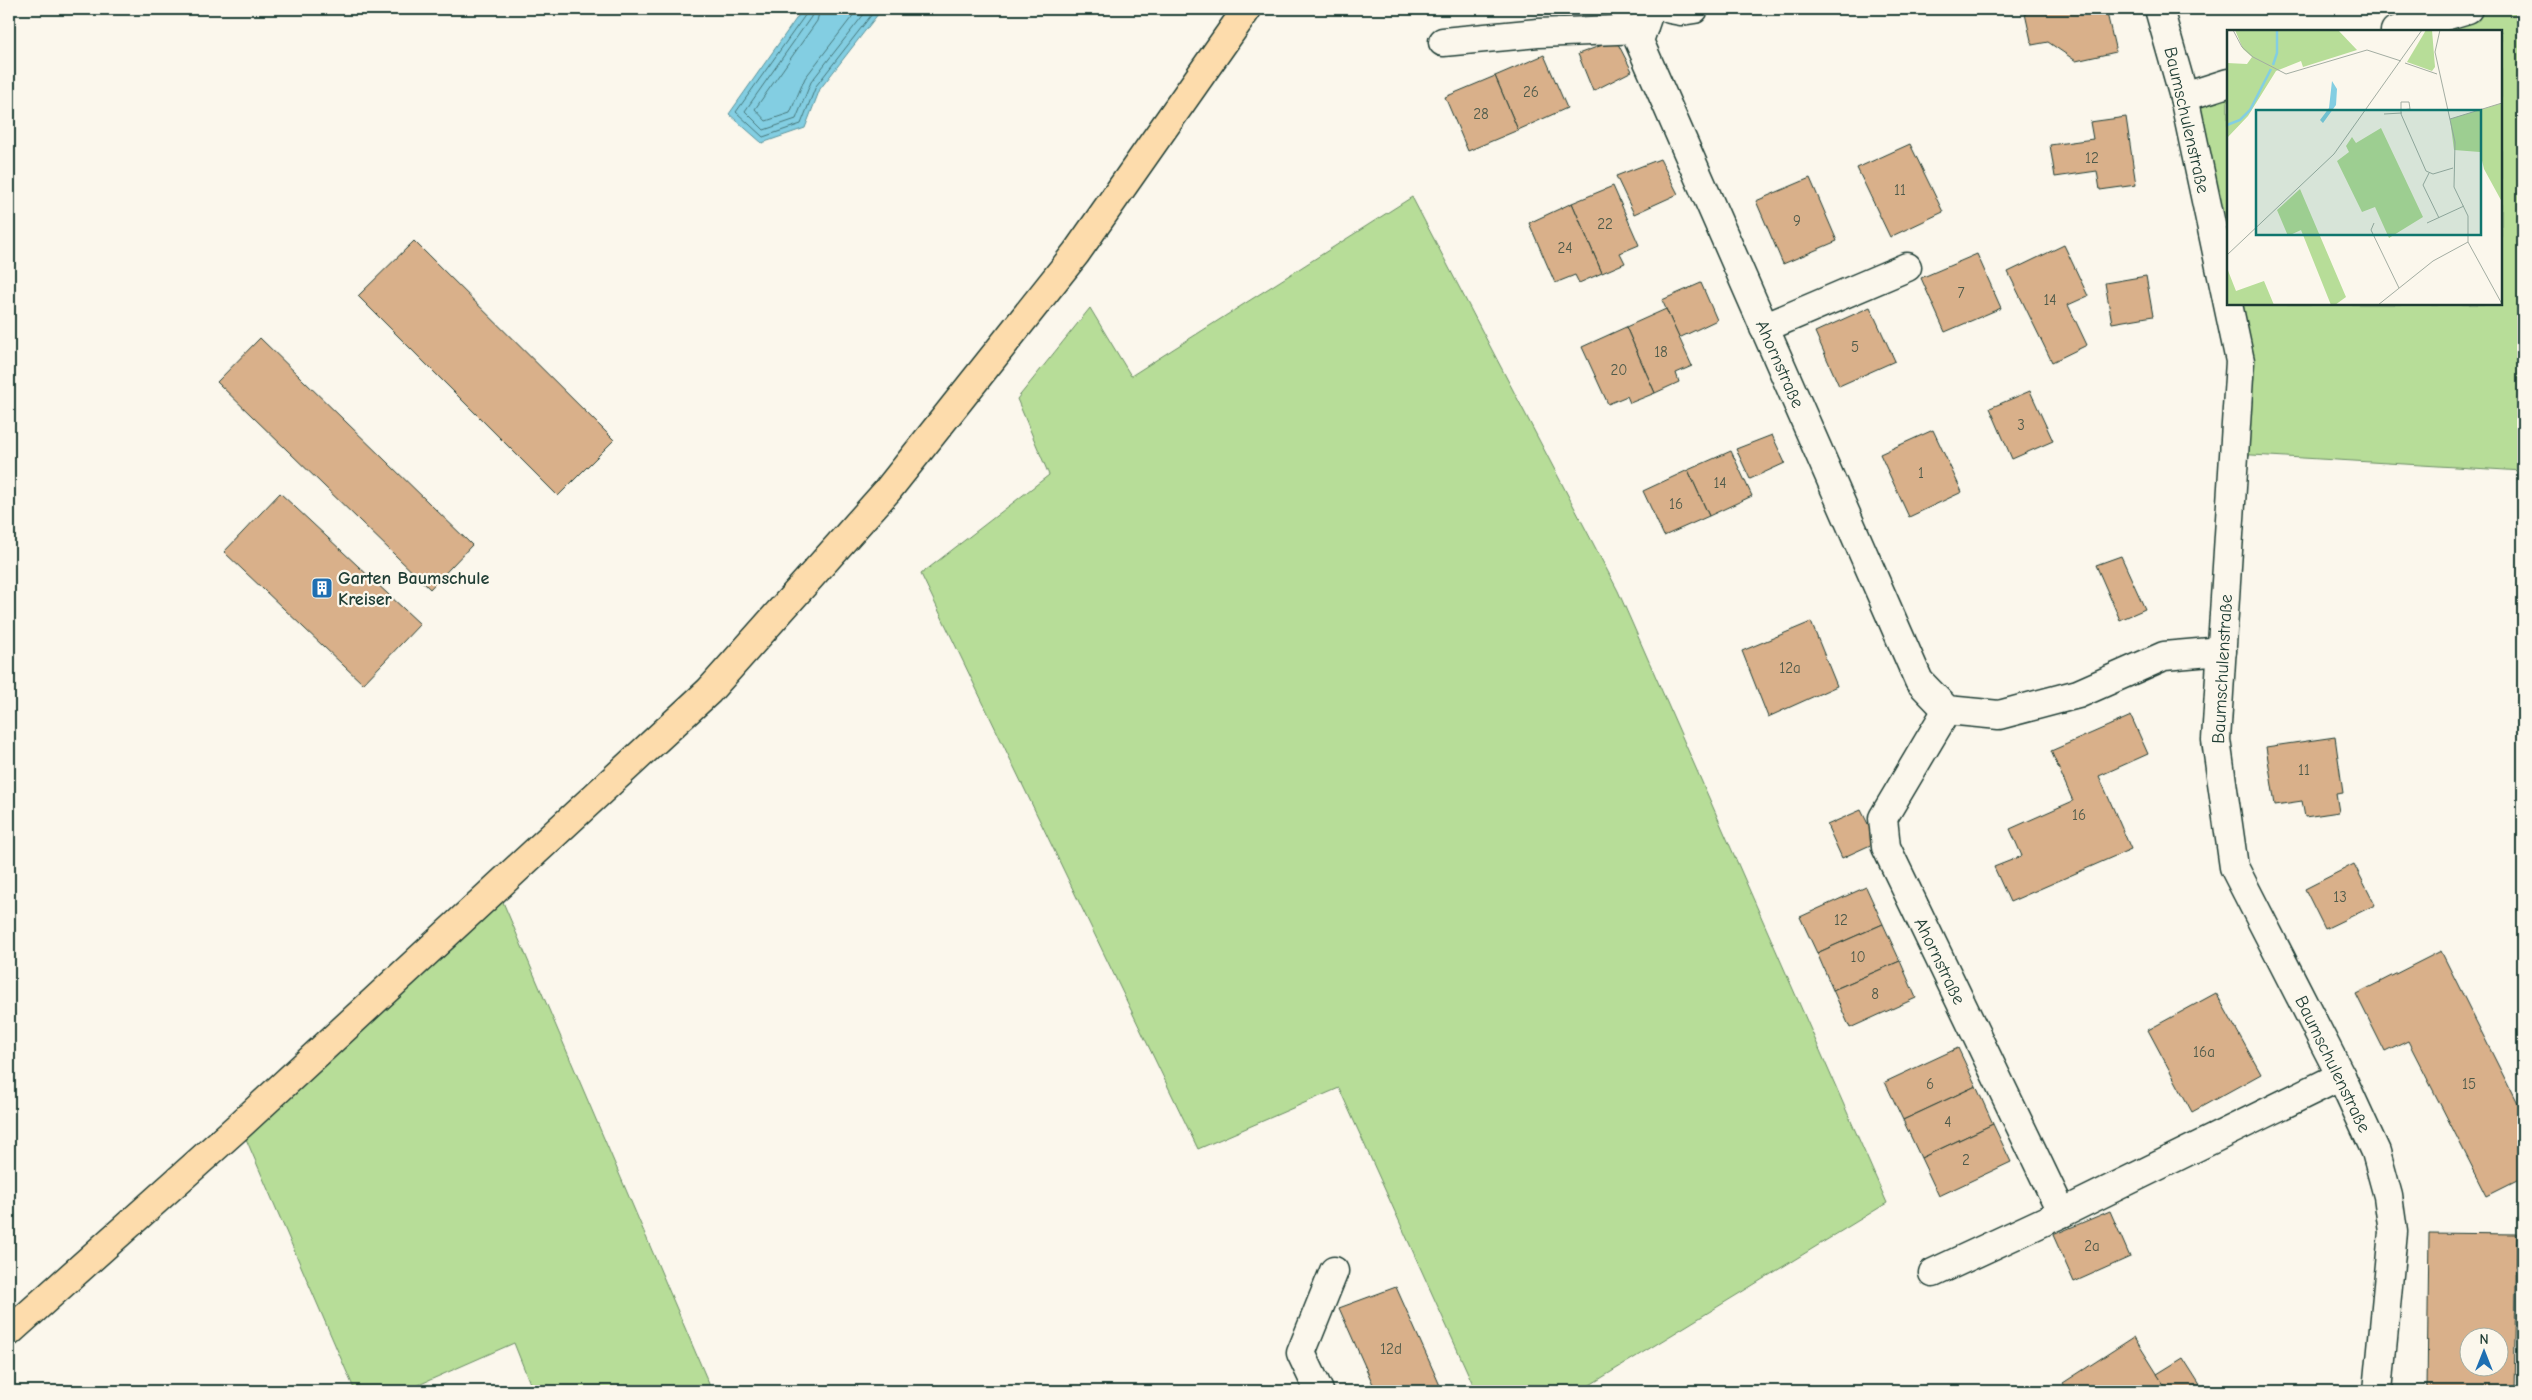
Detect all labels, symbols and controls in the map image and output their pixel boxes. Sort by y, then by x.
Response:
inset map [2227,30,2502,305]
street label: Baumschulenstraße [2159,45,2214,195]
house number: 26 [1523,83,1539,101]
house number: 28 [1473,105,1489,123]
house number: 12 [2085,149,2099,167]
house number: 11 [1894,181,1906,199]
house number: 9 [1793,212,1801,230]
house number: 22 [1597,215,1613,233]
house number: 24 [1557,239,1573,257]
house number: 7 [1957,284,1965,302]
house number: 14 [2043,291,2057,309]
street label: Ahornstraße [1751,317,1808,411]
house number: 5 [1851,338,1859,356]
house number: 18 [1654,343,1668,361]
house number: 20 [1611,361,1627,379]
house number: 3 [2017,416,2025,434]
house number: 1 [1918,464,1924,482]
house number: 14 [1713,474,1727,492]
house number: 16 [1669,495,1683,513]
place label: Garten Baumschule Kreiser [338,568,490,610]
building icon: Garten Baumschule Kreiser [310,576,334,600]
street label: Baumschulenstraße [2208,594,2237,744]
house number: 12a [1779,659,1801,677]
house number: 11 [2298,761,2310,779]
house number: 16 [2072,806,2086,824]
house number: 13 [2333,888,2347,906]
house number: 12 [1834,911,1848,929]
street label: Ahornstraße [1910,914,1970,1008]
house number: 10 [1850,948,1866,966]
house number: 8 [1871,985,1879,1003]
street label: Baumschulenstraße [2290,992,2375,1136]
house number: 16a [2193,1043,2215,1061]
house number: 6 [1926,1075,1934,1093]
house number: 15 [2462,1075,2476,1093]
house number: 4 [1944,1113,1952,1131]
house number: 2 [1962,1151,1970,1169]
house number: 2a [2084,1237,2100,1255]
north arrow [2460,1328,2510,1378]
text: N [2479,1331,2489,1348]
house number: 12d [1380,1340,1402,1358]

